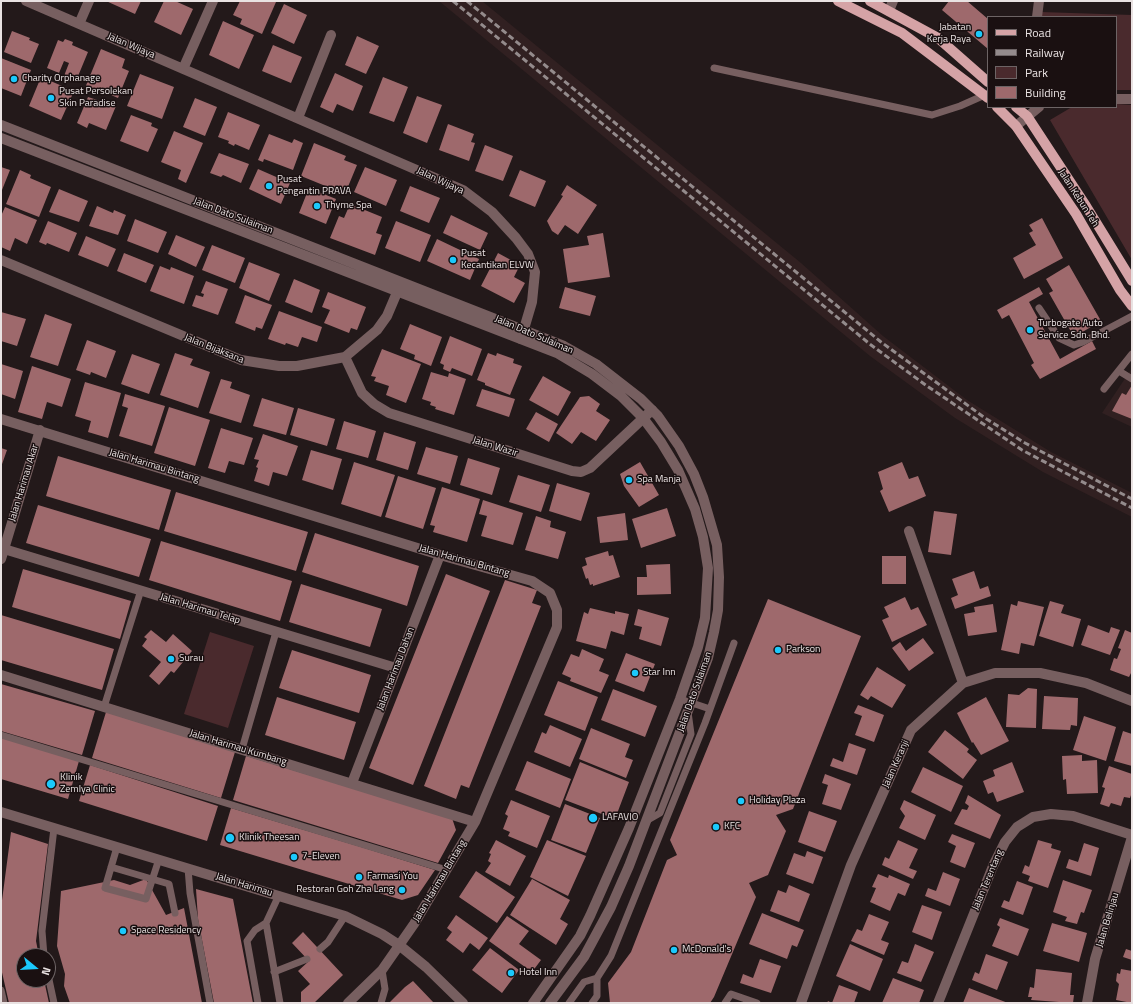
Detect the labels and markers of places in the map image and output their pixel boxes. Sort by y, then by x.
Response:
place label: Jabatan Kerja Raya [927,22,971,46]
marker: Jabatan Kerja Raya [974,29,984,39]
place label: Charity Orphanage [22,73,100,85]
marker: Charity Orphanage [9,74,19,84]
place label: Pusat Persolekan Skin Paradise [59,86,132,110]
marker: Pusat Persolekan Skin Paradise [46,93,56,103]
place label: Pusat Pengantin PRAVA [277,174,351,198]
marker: Pusat Pengantin PRAVA [264,181,274,191]
place label: Thyme Spa [325,200,372,212]
marker: Thyme Spa [312,201,322,211]
place label: Pusat Kecantikan ELVW [461,248,534,272]
marker: Pusat Kecantikan ELVW [448,255,458,265]
place label: Turbogate Auto Service Sdn. Bhd. [1038,318,1110,342]
marker: Turbogate Auto Service Sdn. Bhd. [1025,325,1035,335]
place label: Spa Manja [637,474,681,486]
marker: Spa Manja [624,475,634,485]
place label: Parkson [786,644,820,656]
marker: Parkson [773,645,783,655]
place label: Surau [179,653,204,665]
marker: Surau [166,654,176,664]
place label: Star Inn [643,667,676,679]
marker: Star Inn [630,668,640,678]
place label: Klinik Zemlya Clinic [60,772,115,796]
marker: Klinik Zemlya Clinic [45,778,57,790]
place label: Holiday Plaza [749,795,806,807]
marker: Holiday Plaza [736,796,746,806]
marker: LAFAVIO [587,812,599,824]
place label: LAFAVIO [602,812,638,824]
place label: KFC [724,821,740,833]
marker: KFC [711,822,721,832]
marker: Klinik Theesan [224,832,236,844]
place label: Klinik Theesan [239,832,299,844]
place label: 7-Eleven [302,851,340,863]
marker: 7-Eleven [289,852,299,862]
place label: Farmasi You [367,871,418,883]
marker: Farmasi You [354,872,364,882]
place label: Restoran Goh Zha Lang [296,884,394,896]
marker: Restoran Goh Zha Lang [397,885,407,895]
place label: Space Residency [131,925,201,937]
marker: Space Residency [118,926,128,936]
place label: McDonald's [682,944,731,956]
marker: McDonald's [669,945,679,955]
place label: Hotel Inn [519,967,557,979]
marker: Hotel Inn [506,968,516,978]

